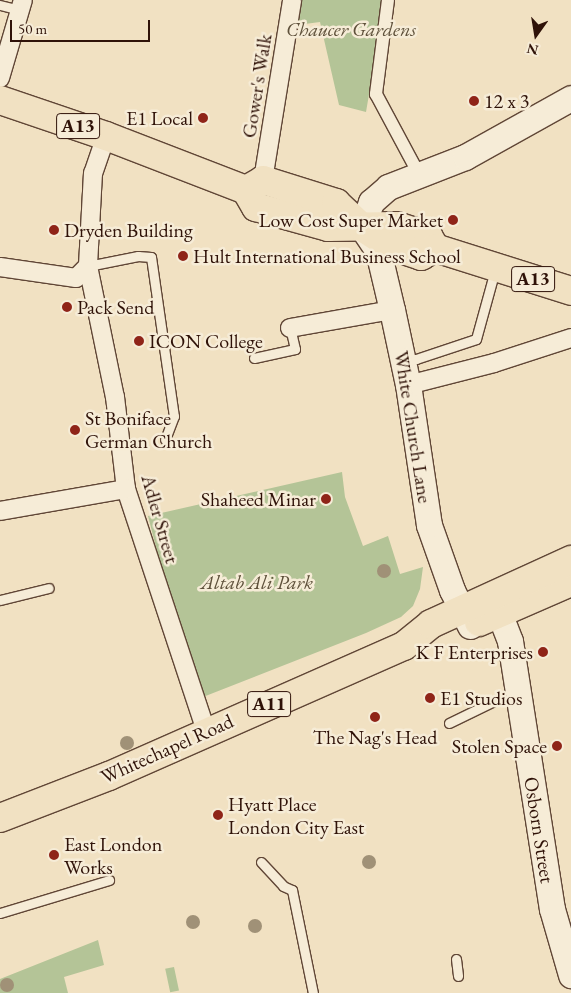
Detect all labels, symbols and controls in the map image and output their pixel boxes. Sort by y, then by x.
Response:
scale bar [12,10,152,42]
north arrow [511,10,561,60]
park label: Chaucer Gardens [286,17,416,41]
text: 50 m [18,19,47,38]
street label: Gower's Walk [237,32,277,140]
text: N [525,40,540,60]
place label: 12 x 3 [484,89,529,113]
marker: 12 x 3 [468,95,480,107]
place label: E1 Local [126,106,193,130]
road number: A13 [56,110,100,142]
marker: E1 Local [197,112,209,124]
place label: Low Cost Super Market [259,208,443,232]
marker: Low Cost Super Market [447,214,459,226]
place label: Dryden Building [64,218,193,242]
marker: Dryden Building [48,224,60,236]
place label: Hult International Business School [193,244,461,268]
marker: Hult International Business School [177,250,189,262]
road number: A13 [510,262,556,296]
place label: Pack Send [77,295,154,319]
marker: Pack Send [61,301,73,313]
place label: ICON College [149,329,263,353]
marker: ICON College [133,335,145,347]
street label: White Church Lane [389,349,437,505]
place label: St Boniface German Church [85,406,212,453]
marker: St Boniface German Church [69,424,81,436]
street label: Adler Street [136,472,184,566]
place label: Shaheed Minar [201,487,316,511]
marker: Shaheed Minar [320,493,332,505]
park label: Altab Ali Park [201,570,313,594]
place label: K F Enterprises [416,640,533,664]
marker: K F Enterprises [537,646,549,658]
place label: E1 Studios [440,686,522,710]
road number: A11 [246,688,292,721]
marker: E1 Studios [424,692,436,704]
street label: Whitechapel Road [97,709,237,789]
marker: The Nag's Head [369,711,381,723]
place label: The Nag's Head [313,725,437,749]
place label: Stolen Space [452,734,547,758]
marker: Stolen Space [551,740,563,752]
street label: Osborn Street [519,775,559,885]
place label: Hyatt Place London City East [228,792,364,839]
marker: Hyatt Place London City East [212,809,224,821]
place label: East London Works [64,832,162,879]
marker: East London Works [48,849,60,861]

